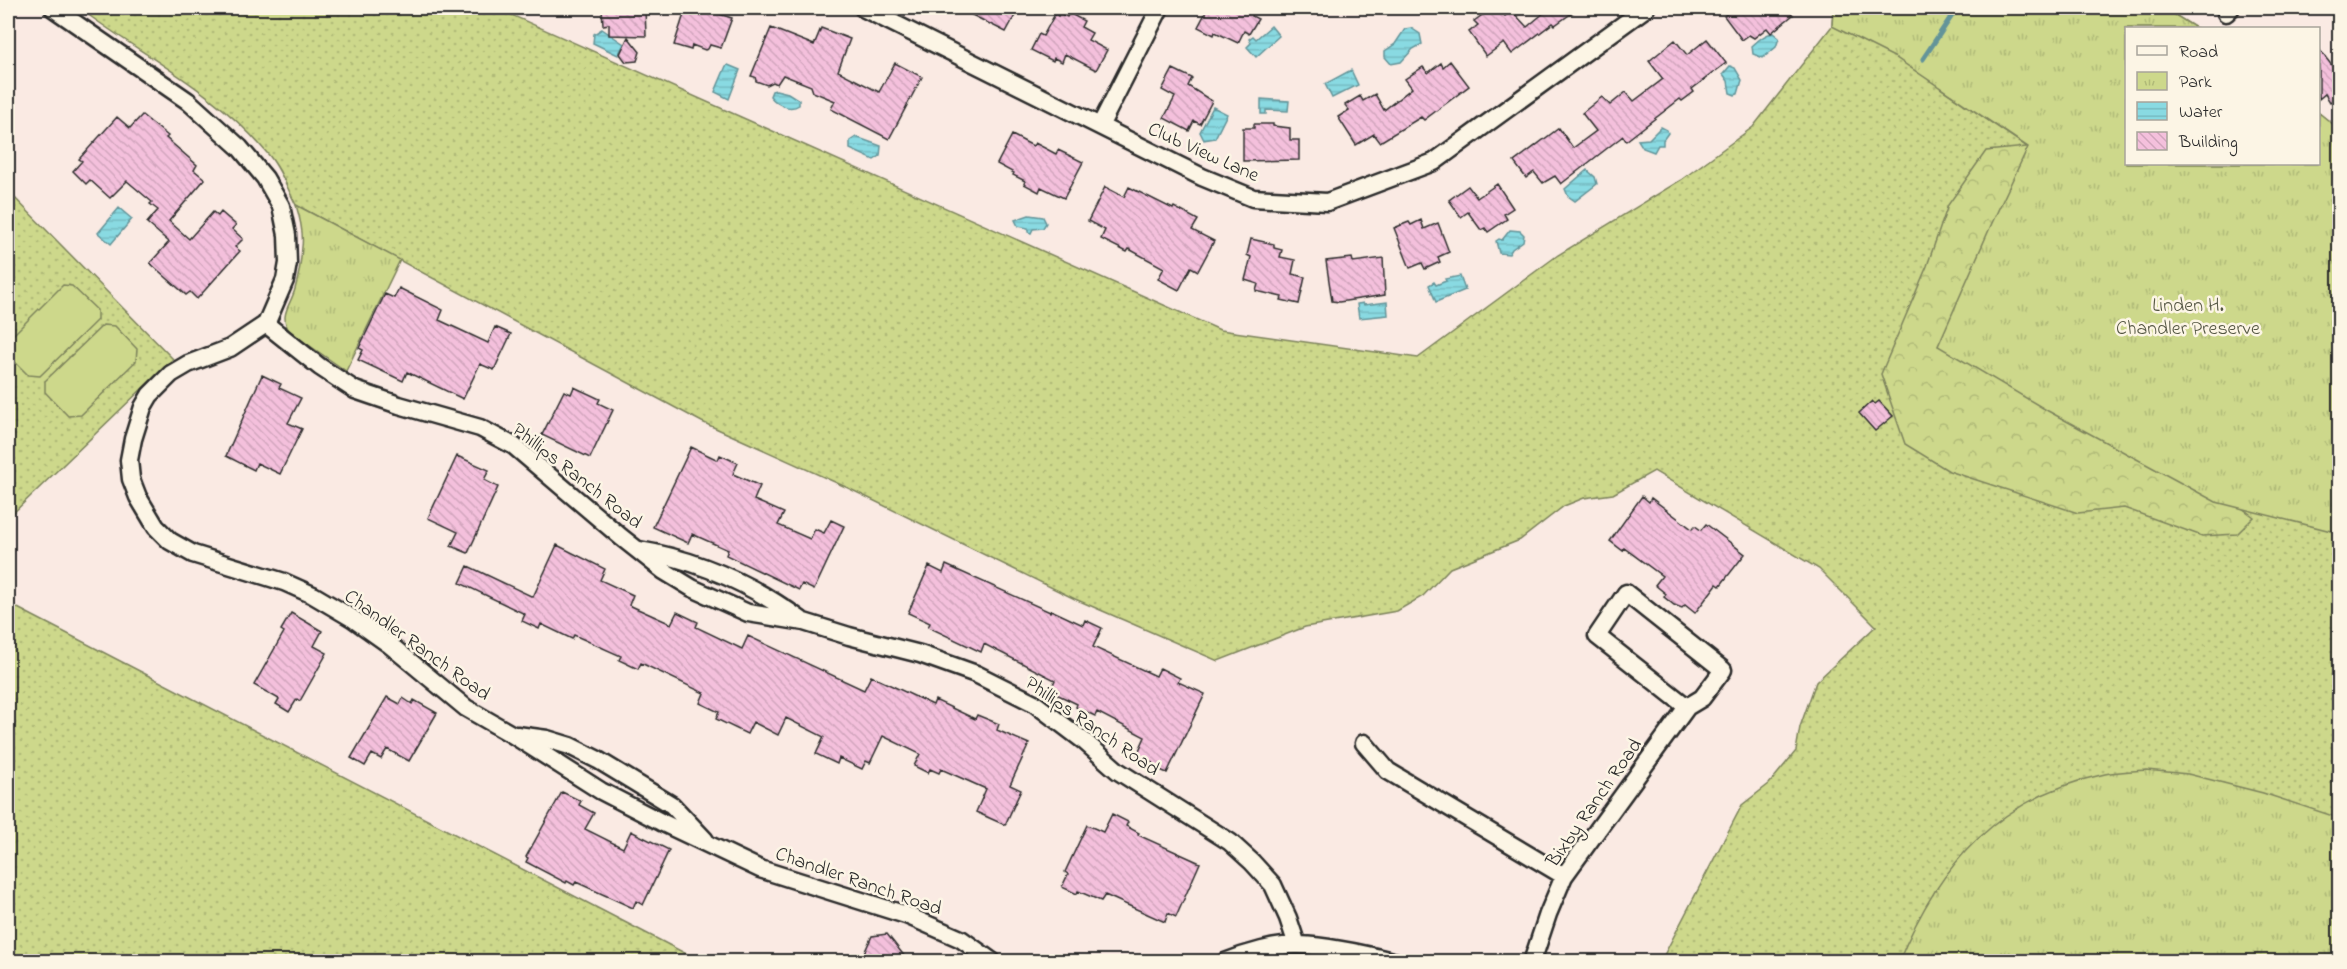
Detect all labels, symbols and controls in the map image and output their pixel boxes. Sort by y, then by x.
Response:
legend [2125,27,2320,165]
text: Road [2179,40,2218,66]
text: Park [2179,70,2212,96]
text: Water [2179,100,2223,126]
street label: Club View Lane [1143,116,1263,191]
text: Building [2178,130,2238,157]
park label: Linden H. Chandler Preserve [2116,292,2260,344]
street label: Phillips Ranch Road [505,417,648,537]
street label: Chandler Ranch Road [337,583,496,709]
street label: Phillips Ranch Road [1018,670,1165,784]
street label: Bixby Ranch Road [1539,733,1650,875]
street label: Chandler Ranch Road [771,840,945,924]

